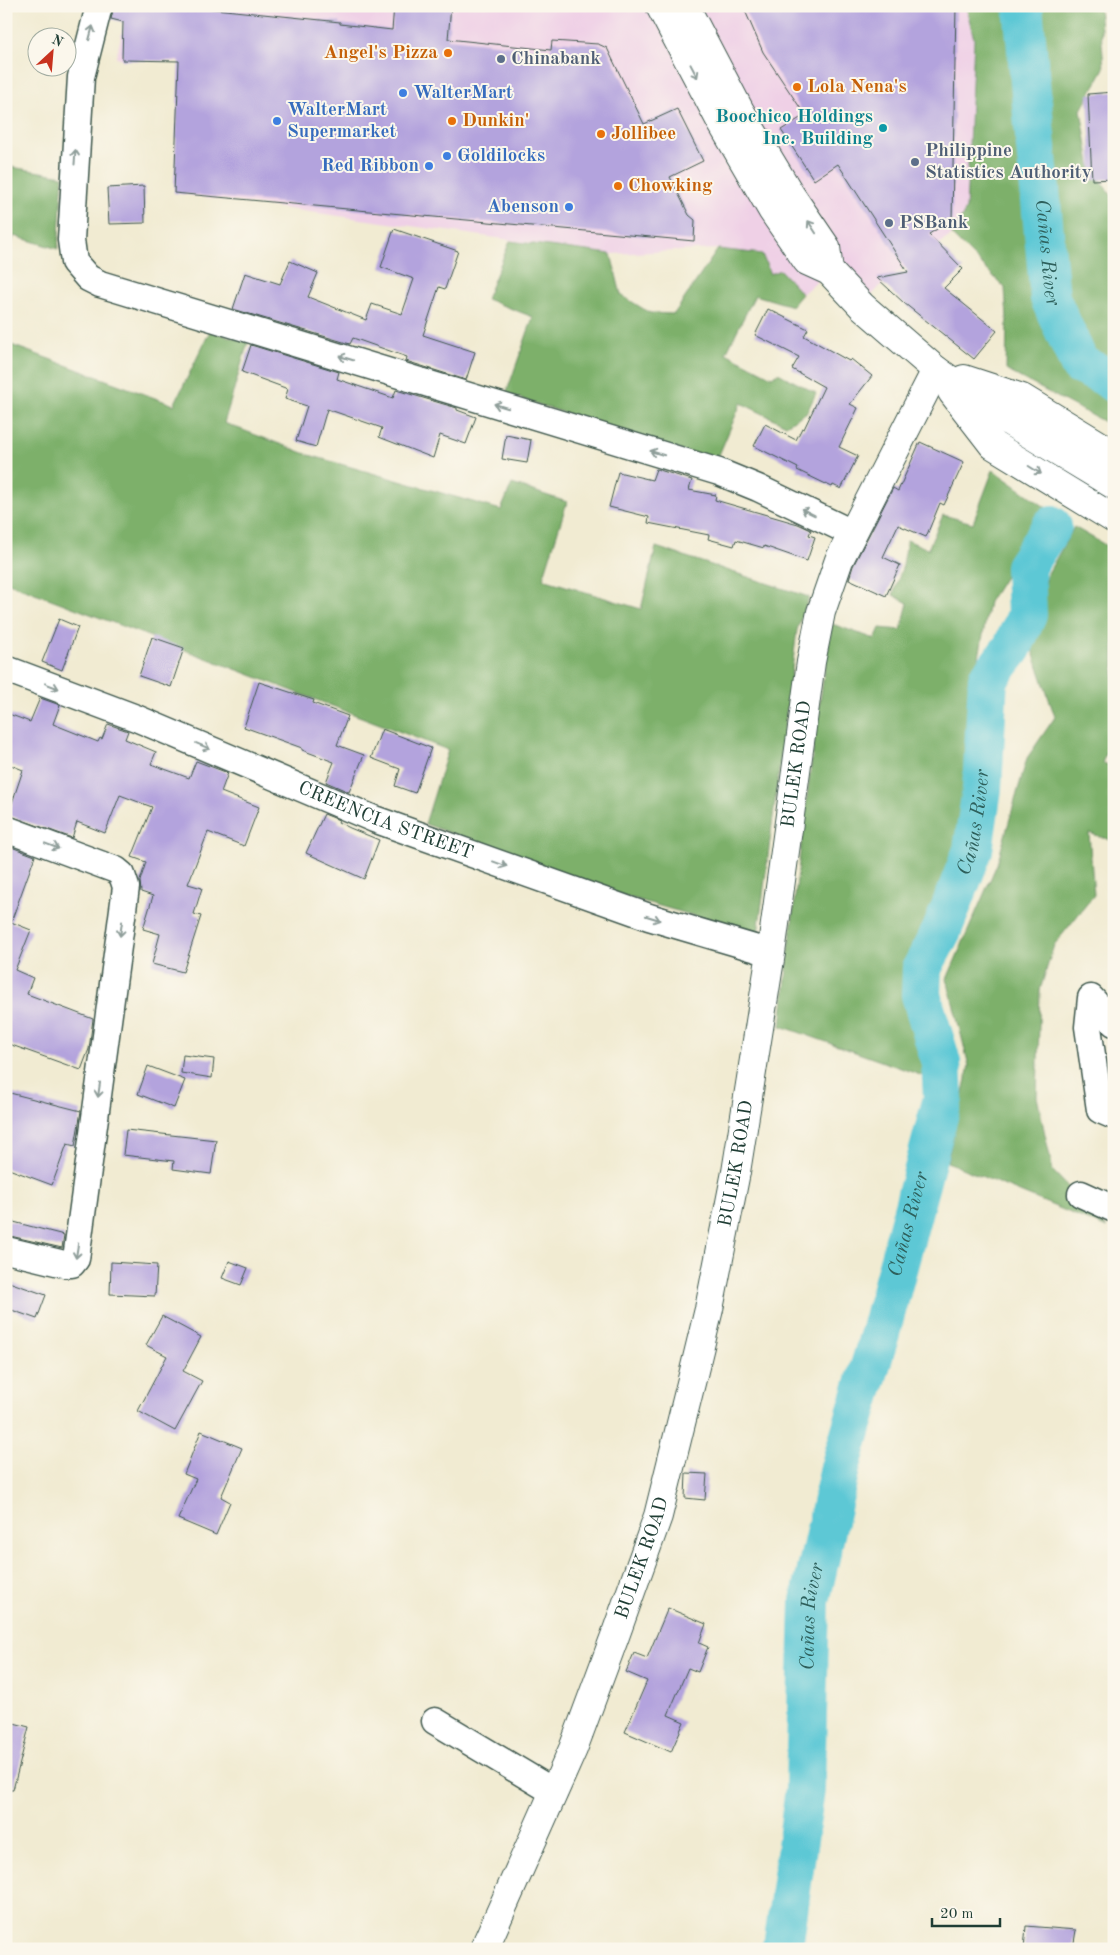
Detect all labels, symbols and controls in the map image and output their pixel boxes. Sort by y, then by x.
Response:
one-way arrow [87,26,96,42]
north arrow [28,28,78,78]
text: N [49,33,65,50]
place label: Angel's Pizza [324,44,438,63]
marker: Angel's Pizza [442,47,454,59]
place label: Chinabank [511,50,601,69]
marker: Chinabank [495,53,507,65]
one-way arrow [689,63,699,78]
place label: Lola Nena's [807,78,907,97]
marker: Lola Nena's [791,81,803,93]
place label: WalterMart [413,84,513,103]
marker: WalterMart [397,87,409,99]
place label: WalterMart Supermarket [287,101,396,142]
place label: Boochico Holdings Inc. Building [715,108,873,149]
place label: Dunkin' [462,112,529,131]
marker: WalterMart Supermarket [271,115,283,127]
marker: Dunkin' [446,115,458,127]
marker: Boochico Holdings Inc. Building [877,122,889,134]
place label: Jollibee [611,125,676,144]
marker: Jollibee [595,128,607,140]
place label: Philippine Statistics Authority [925,142,1092,183]
place label: Goldilocks [457,147,545,166]
one-way arrow [71,150,80,166]
marker: Goldilocks [441,150,453,162]
marker: Philippine Statistics Authority [909,156,921,168]
place label: Red Ribbon [321,157,419,176]
marker: Red Ribbon [423,160,435,172]
place label: Chowking [628,177,713,196]
marker: Chowking [612,180,624,192]
place label: Abenson [487,198,559,217]
water label: Cañas River [1031,198,1063,310]
marker: Abenson [563,201,575,213]
place label: PSBank [899,214,969,233]
marker: PSBank [883,217,895,229]
one-way arrow [807,220,817,234]
one-way arrow [338,353,354,363]
one-way arrow [494,400,510,410]
one-way arrow [649,448,665,458]
one-way arrow [1027,466,1041,476]
one-way arrow [801,507,816,516]
one-way arrow [44,682,59,691]
street label: BULEK ROAD [779,699,815,829]
one-way arrow [195,742,210,752]
water label: Cañas River [954,768,993,878]
street label: CREENCIA STREET [295,778,476,863]
one-way arrow [44,842,59,851]
one-way arrow [492,860,508,870]
one-way arrow [645,914,661,924]
one-way arrow [115,921,125,937]
one-way arrow [93,1082,103,1098]
street label: BULEK ROAD [716,1099,757,1229]
water label: Cañas River [886,1169,933,1279]
one-way arrow [71,1243,81,1259]
street label: BULEK ROAD [612,1495,672,1622]
water label: Cañas River [798,1561,828,1671]
scale bar [932,1895,1000,1927]
text: 20 m [940,1907,974,1922]

